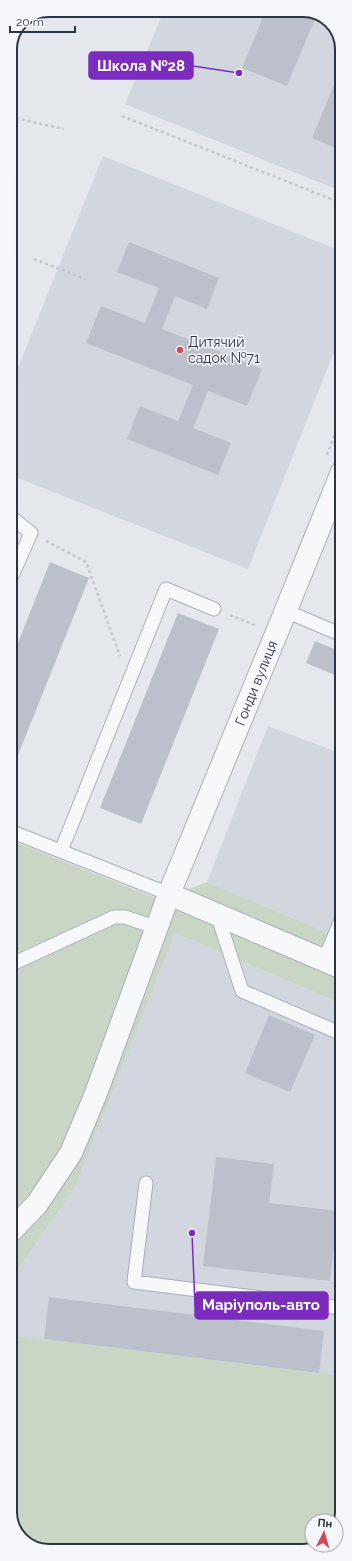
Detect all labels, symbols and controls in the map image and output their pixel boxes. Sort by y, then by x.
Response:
scale bar [10,8,75,34]
text: 20 m [16,15,44,29]
callout: Школа №28 [89,52,193,79]
text: Школа №28 [97,57,185,75]
place label: Дитячий садок №71 [188,334,260,366]
marker: Дитячий садок №71 [175,345,185,355]
street label: Гонди вулиця [232,638,280,728]
callout: Маріуполь-авто [195,1292,328,1319]
text: Маріуполь-авто [202,1296,320,1314]
north arrow [304,1513,344,1553]
text: Пн [317,1516,333,1531]

